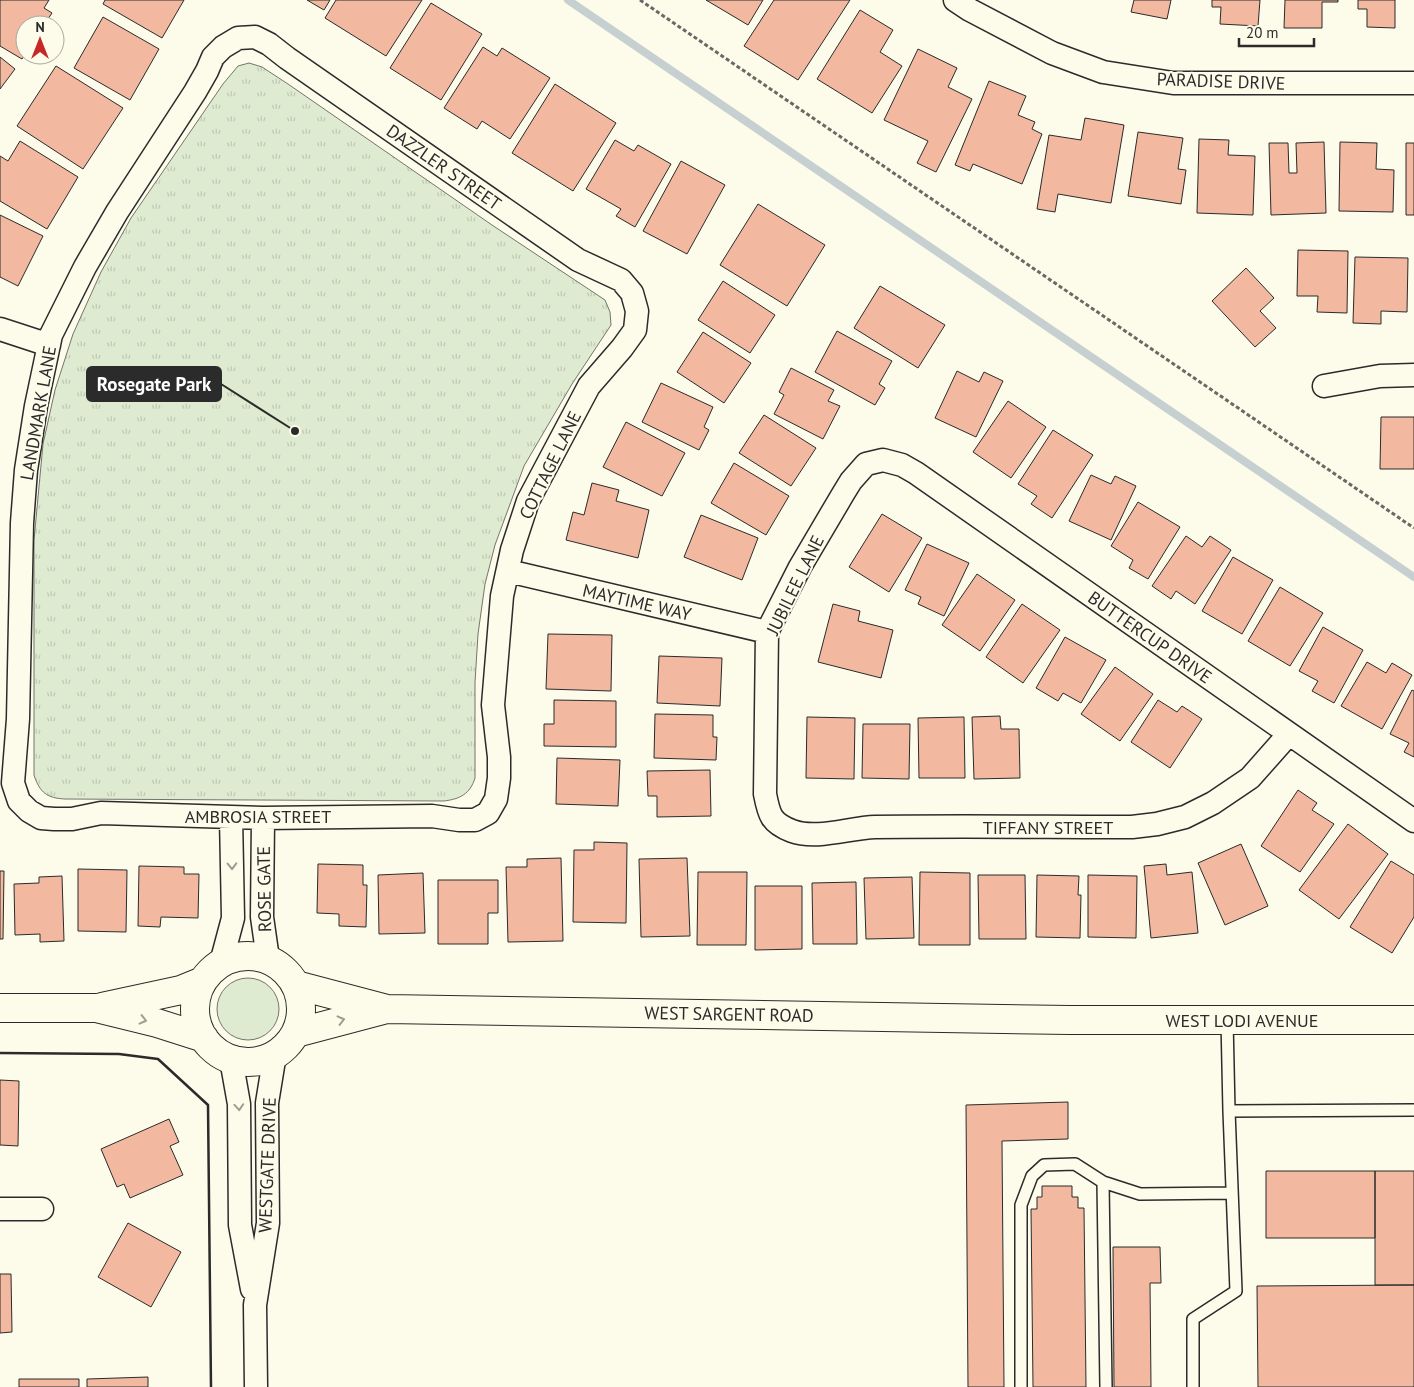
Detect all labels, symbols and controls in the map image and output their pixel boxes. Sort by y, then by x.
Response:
north arrow [15,15,65,65]
scale bar [1239,15,1314,47]
text: N [35,18,45,36]
text: 20 m [1246,23,1279,42]
street label: PARADISE DRIVE [1156,67,1286,95]
street label: DAZZLER STREET [382,119,506,215]
street label: LANDMARK LANE [15,344,61,482]
callout: Rosegate Park [87,367,221,401]
text: Rosegate Park [97,372,212,396]
street label: COTTAGE LANE [514,407,586,523]
street label: JUBILEE LANE [761,531,829,639]
street label: MAYTIME WAY [580,578,694,626]
street label: BUTTERCUP DRIVE [1084,586,1216,688]
street label: AMBROSIA STREET [185,805,331,828]
street label: TIFFANY STREET [983,816,1113,839]
street label: ROSE GATE [252,846,276,932]
one-way arrow [227,862,237,870]
street label: WEST SARGENT ROAD [644,1001,814,1027]
street label: WEST LODI AVENUE [1166,1009,1318,1032]
one-way arrow [139,1014,148,1025]
one-way arrow [337,1015,346,1026]
street label: WESTGATE DRIVE [253,1097,281,1233]
one-way arrow [233,1103,244,1111]

